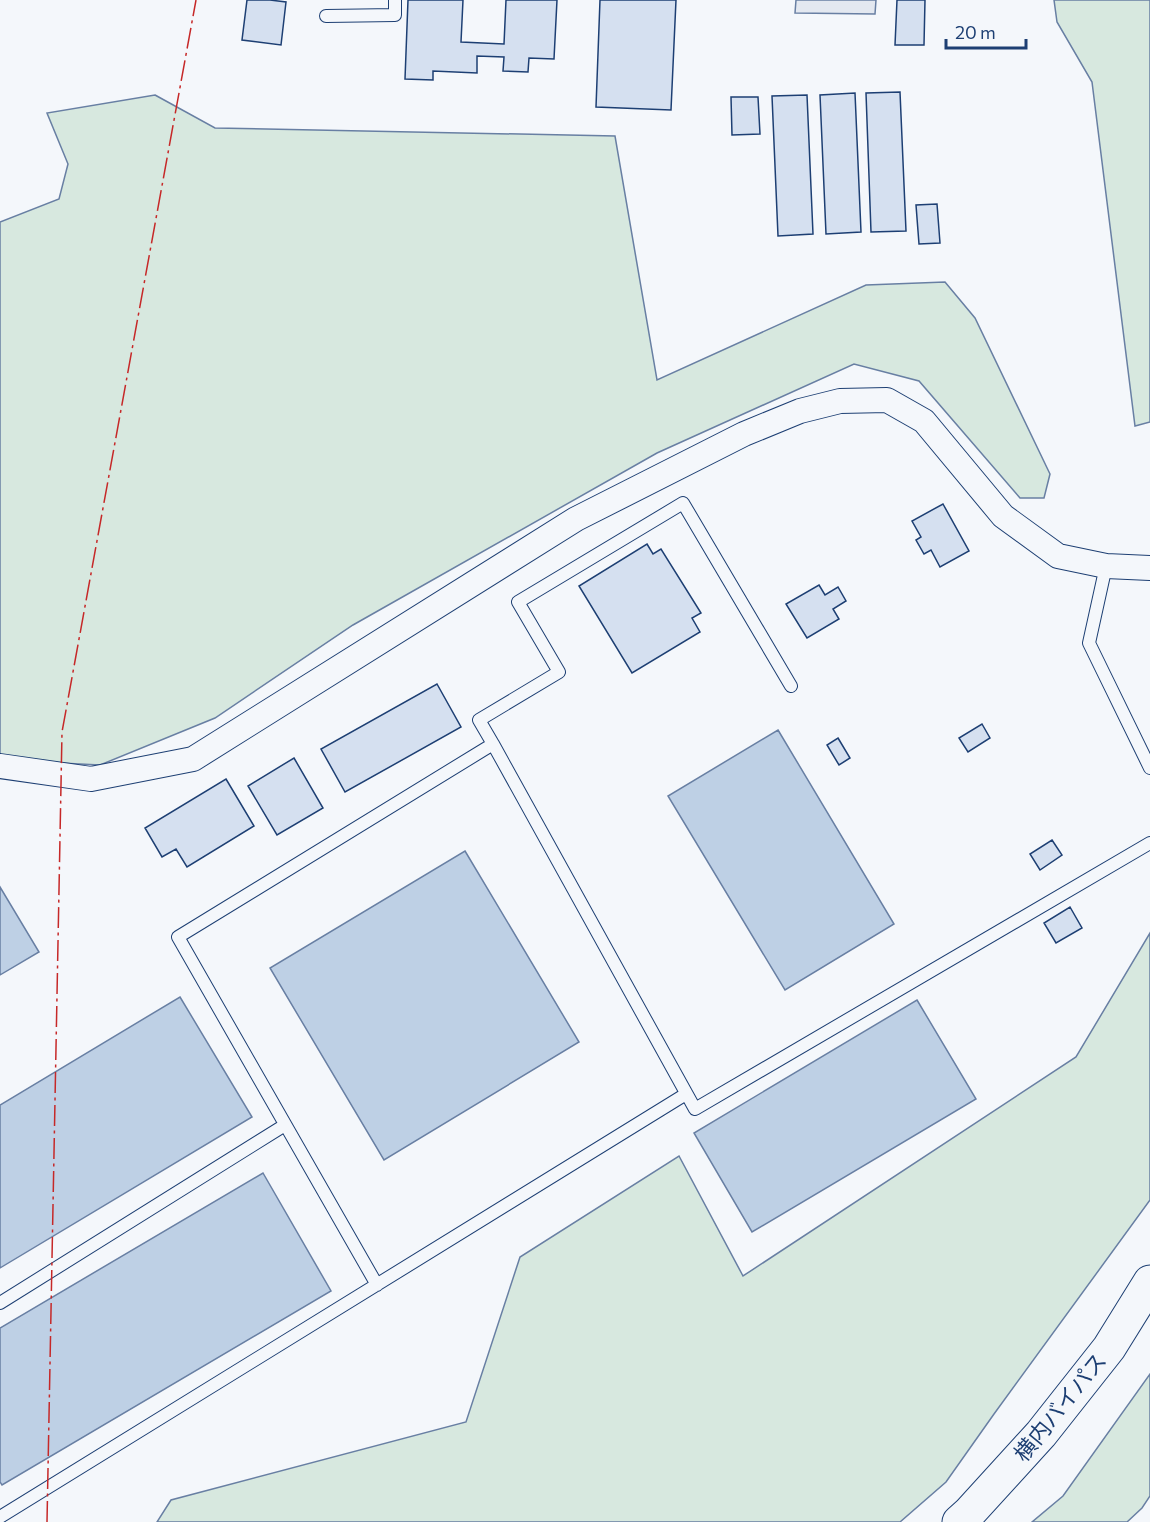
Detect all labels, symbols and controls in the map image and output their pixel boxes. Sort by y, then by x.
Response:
scale bar [946,12,1026,50]
text: 20 m [955,21,996,43]
street label: 横内バイパス [1008,1347,1112,1466]

